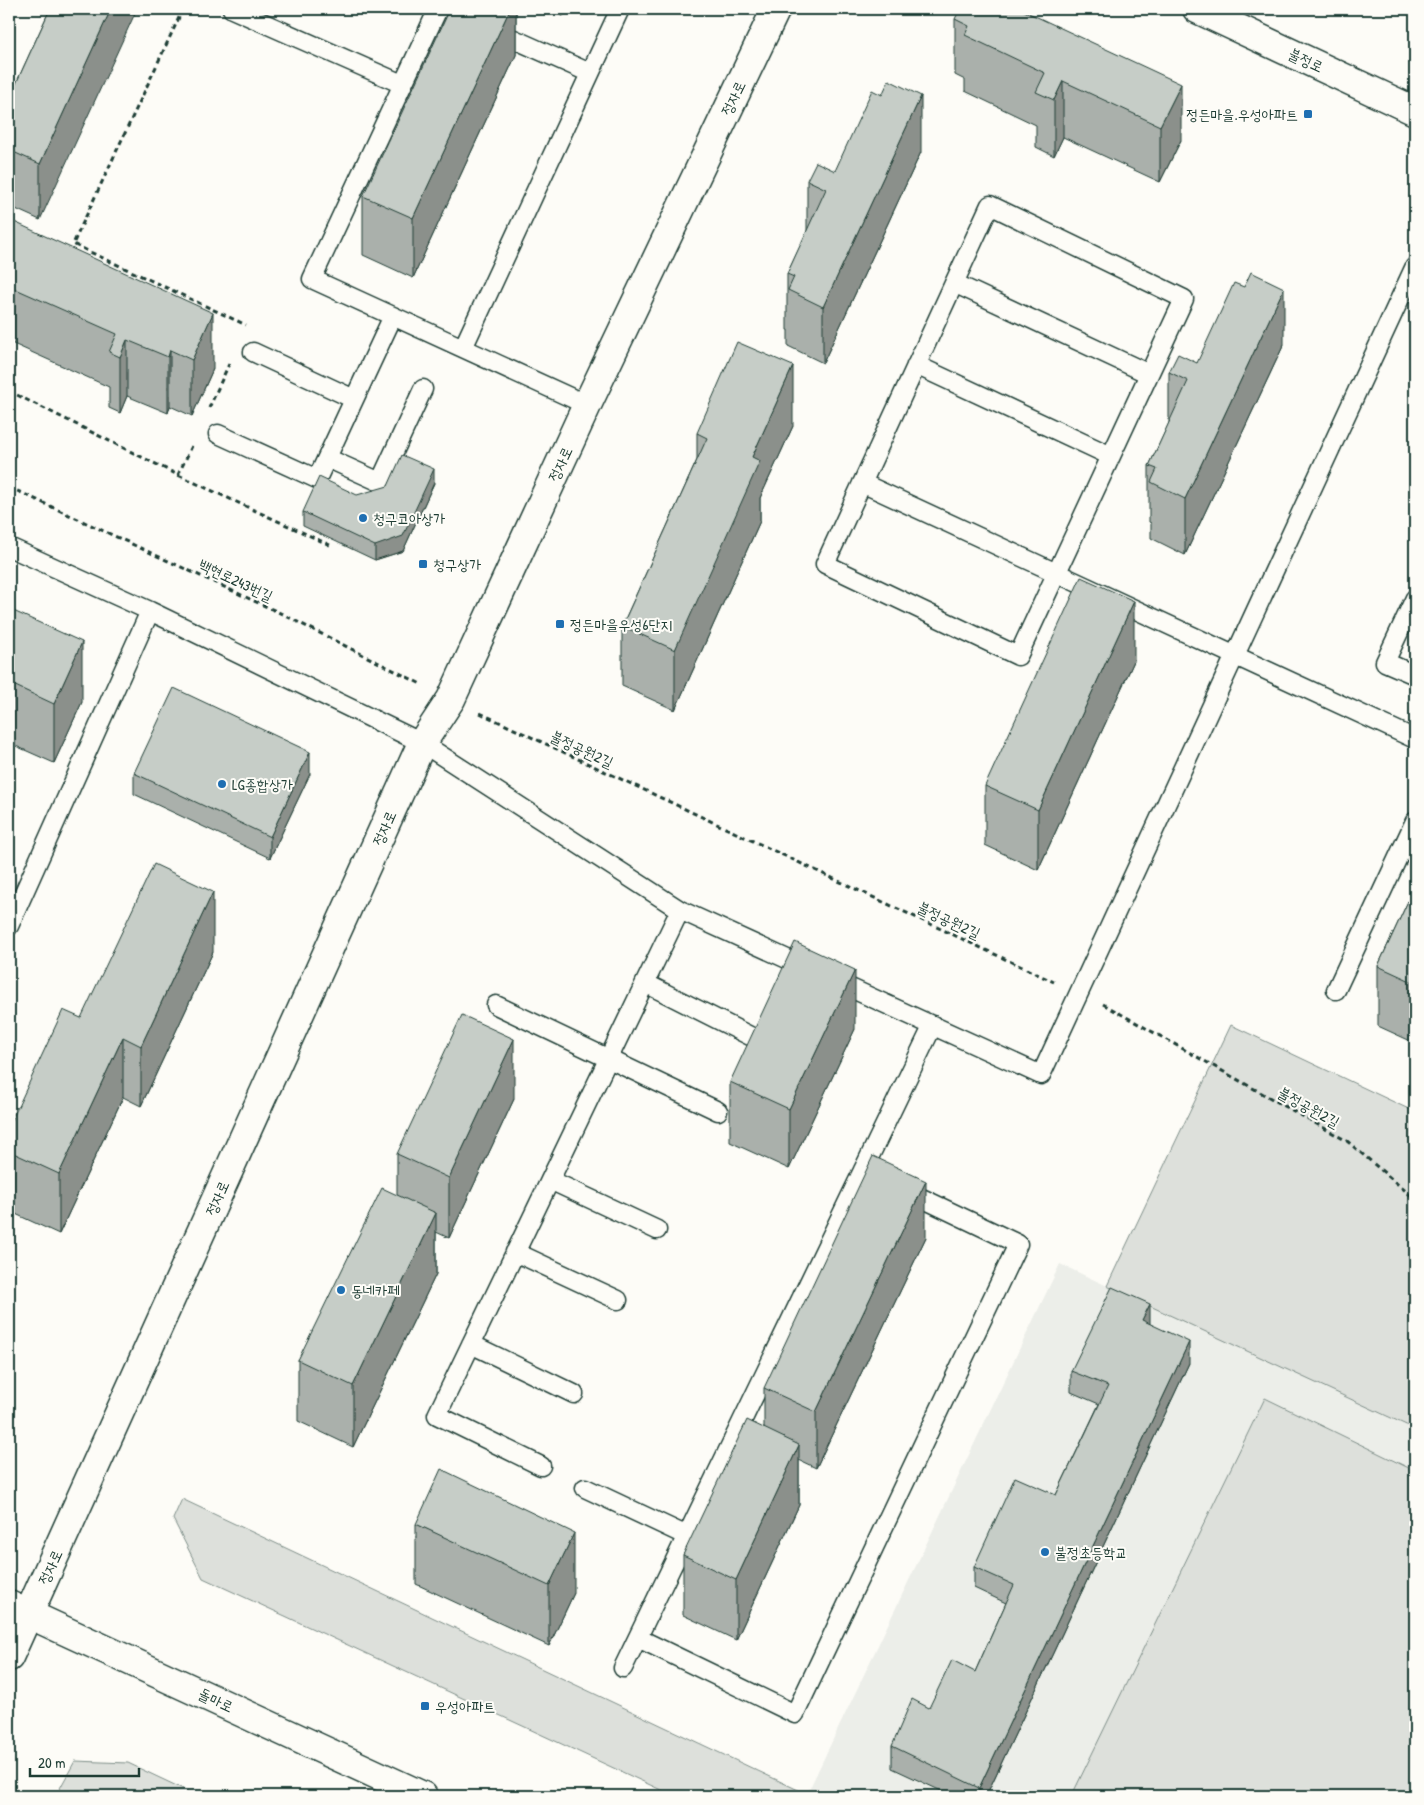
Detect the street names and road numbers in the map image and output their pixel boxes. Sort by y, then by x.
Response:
street label: 불정로 [1285,43,1327,77]
street label: 정자로 [716,77,750,119]
street label: 정자로 [543,443,577,485]
street label: 백현로243번길 [195,554,277,606]
street label: 불정공원2길 [547,725,617,773]
street label: 정자로 [367,807,401,849]
street label: 불정공원2길 [914,896,984,944]
street label: 불정공원2길 [1274,1081,1344,1133]
street label: 정자로 [200,1177,234,1219]
street label: 정자로 [33,1546,67,1588]
street label: 돌마로 [195,1683,237,1717]

